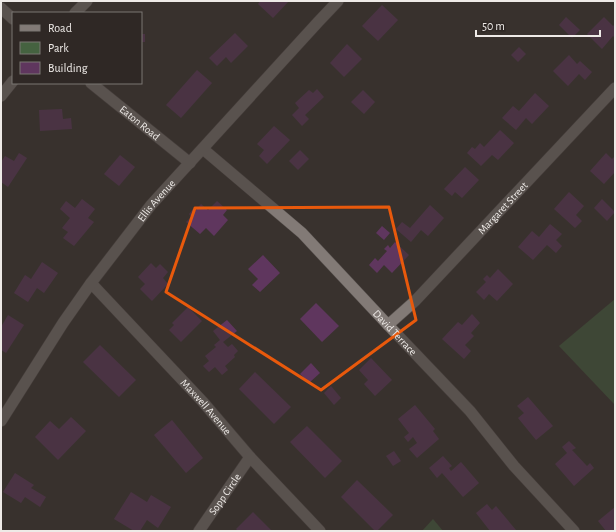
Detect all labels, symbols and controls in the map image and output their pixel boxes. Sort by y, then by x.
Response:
legend [12,12,142,84]
scale bar [476,12,600,38]
text: 50 m [482,20,505,32]
text: Road [48,22,72,34]
text: Park [48,42,69,54]
text: Building [48,62,88,74]
street label: Eaton Road [117,104,162,143]
street label: Ellis Avenue [136,178,177,224]
street label: Margaret Street [476,179,530,236]
street label: David Terrace [371,308,419,358]
street label: Maxwell Avenue [178,377,233,437]
street label: Sopp Circle [207,472,243,517]

